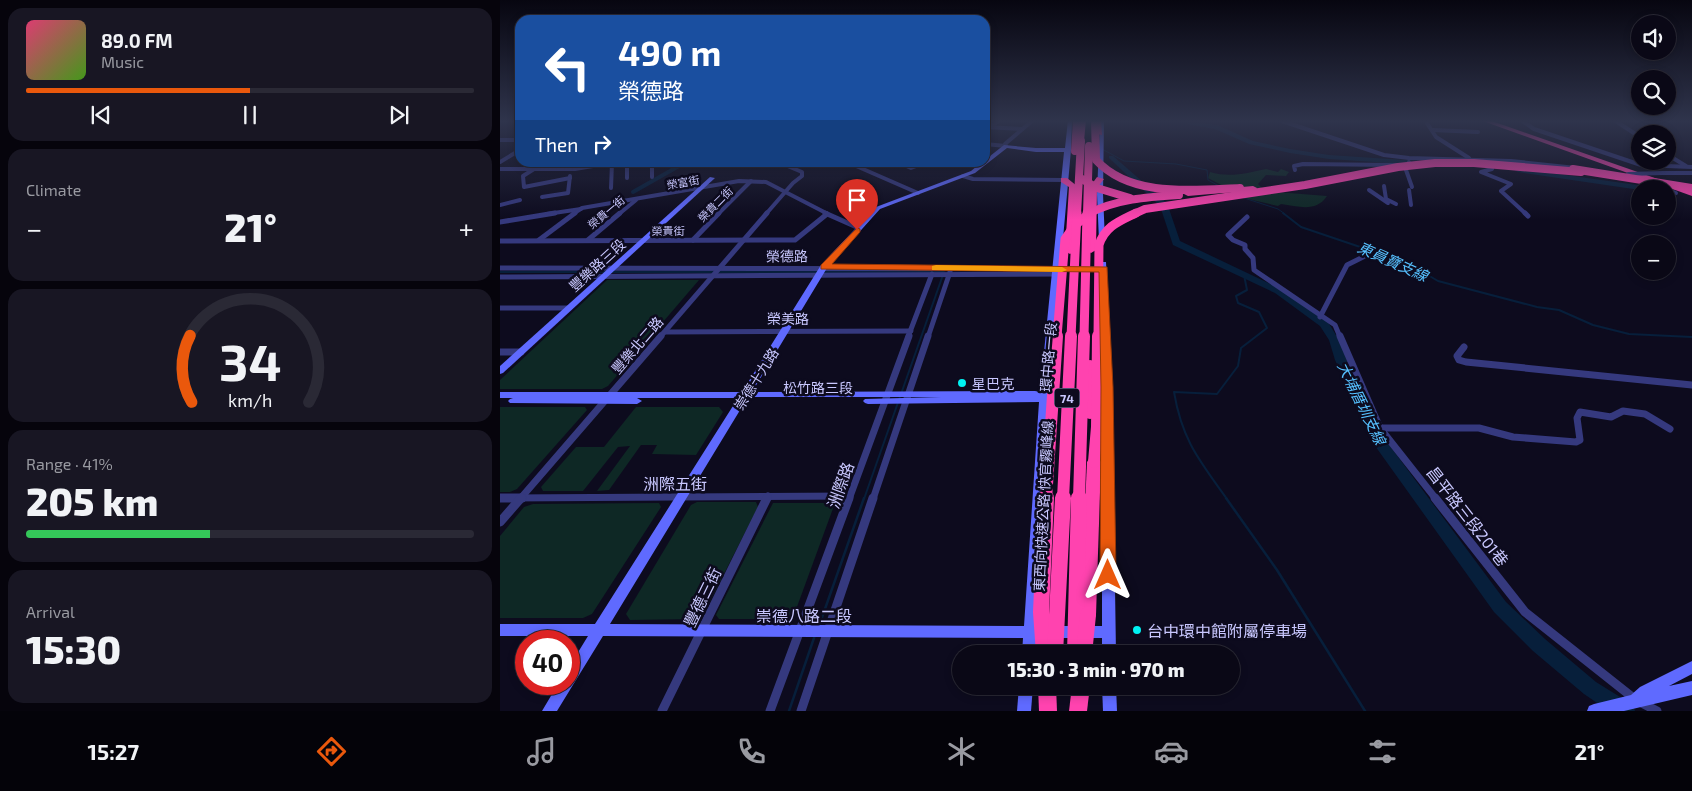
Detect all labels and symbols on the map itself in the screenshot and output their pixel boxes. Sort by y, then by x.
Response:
street label: 榮富街 [666,173,700,191]
pin [836,179,878,230]
street label: 榮貴二街 [695,184,735,224]
street label: 榮貴一街 [585,193,627,231]
street label: 榮貴街 [652,224,685,237]
street label: 豐樂路三段 [565,235,629,295]
water label: 東員寶支線 [1355,238,1433,285]
street label: 榮德路 [766,247,808,265]
street label: 榮美路 [767,310,809,327]
street label: 豐樂北二路 [608,313,666,377]
street label: 環中路一段 [1036,321,1060,393]
street label: 崇德十九路 [730,345,782,413]
water label: 大埔厝圳支線 [1334,359,1391,449]
place label: 星巴克 [972,375,1014,392]
marker: 星巴克 [956,377,968,389]
street label: 松竹路三段 [783,379,853,396]
road number: 74 [1054,388,1080,408]
street label: 東西向快速公路 快官霧峰線 [1030,420,1056,592]
street label: 洲際路 [823,459,857,511]
street label: 昌平路三段201巷 [1423,462,1513,570]
street label: 洲際五街 [643,474,707,493]
position arrow [1081,548,1133,600]
street label: 豐德三街 [679,564,725,630]
street label: 崇德八路二段 [756,606,852,625]
place label: 台中環中館附屬停車場 [1147,621,1307,640]
marker: 台中環中館附屬停車場 [1131,624,1143,636]
speed limit sign: 40 [515,630,580,695]

